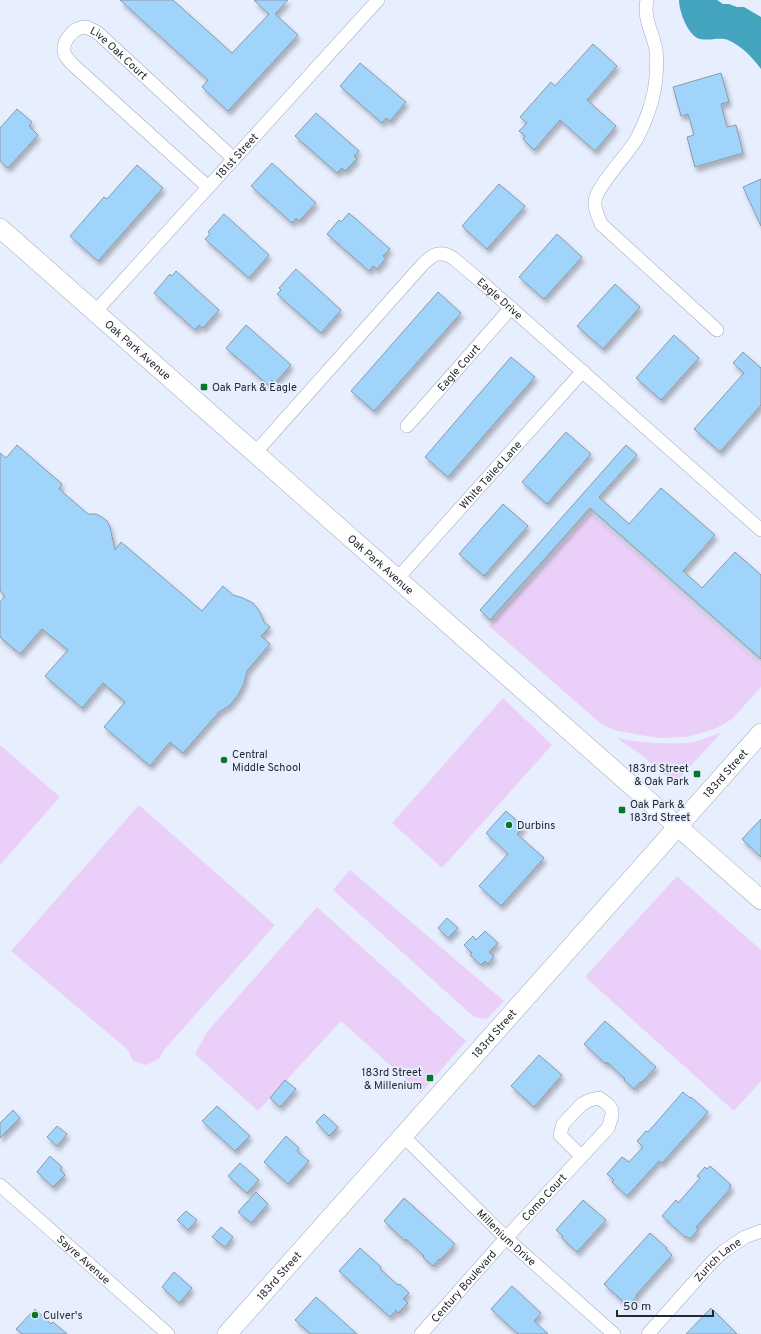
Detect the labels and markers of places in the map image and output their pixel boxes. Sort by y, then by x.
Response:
place label: Oak Park & Eagle [212,381,297,395]
marker: Oak Park & Eagle [199,382,209,392]
place label: Central Middle School [232,748,301,775]
marker: Central Middle School [219,755,229,765]
place label: 183rd Street & Oak Park [628,762,689,789]
marker: 183rd Street & Oak Park [692,769,702,779]
place label: Oak Park & 183rd Street [630,798,691,825]
marker: Oak Park & 183rd Street [617,805,627,815]
place label: Durbins [517,819,555,833]
marker: Durbins [504,820,514,830]
place label: 183rd Street & Millenium [361,1066,422,1093]
marker: 183rd Street & Millenium [425,1073,435,1083]
place label: Culver's [43,1309,83,1323]
marker: Culver's [30,1310,40,1320]

